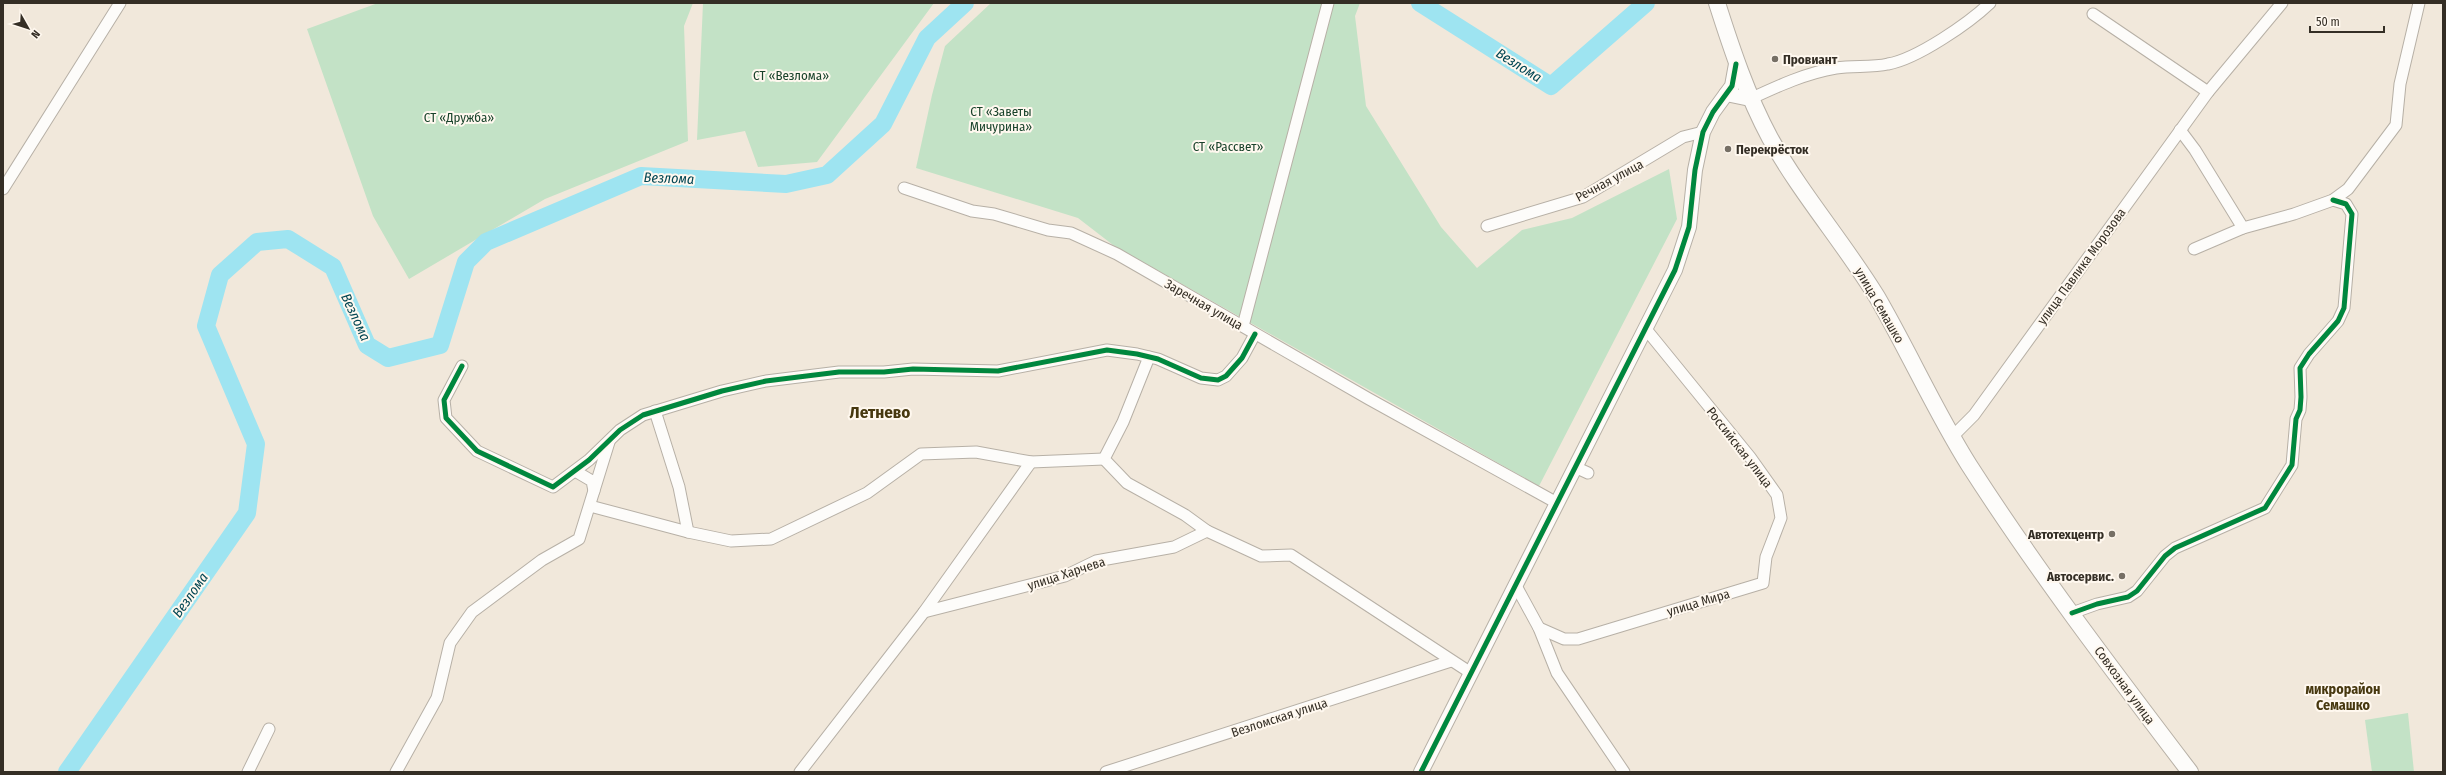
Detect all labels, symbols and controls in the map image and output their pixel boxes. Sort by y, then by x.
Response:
north arrow [8,8,48,48]
scale bar [2310,8,2384,34]
text: 50 m [2316,15,2340,29]
text: N [28,27,43,41]
water label: Везлома [1493,45,1545,86]
place label: Провиант [1783,52,1838,67]
marker: Провиант [1770,54,1780,64]
park label: СТ «Везлома» [753,68,829,83]
park label: СТ «Заветы Мичурина» [970,104,1032,134]
park label: СТ «Дружба» [424,110,494,125]
park label: СТ «Рассвет» [1193,139,1263,154]
place label: Перекрёсток [1736,142,1809,157]
marker: Перекрёсток [1723,144,1733,154]
street label: Речная улица [1573,156,1646,205]
water label: Везлома [643,169,695,188]
street label: улица Павлика Морозова [2034,205,2129,327]
street label: улица Семашко [1852,265,1907,346]
street label: Заречная улица [1162,276,1245,333]
water label: Везлома [337,291,374,344]
district label: Летнево [850,402,910,423]
street label: Российская улица [1704,404,1776,491]
place label: Автотехцентр [2027,527,2104,542]
marker: Автотехцентр [2107,529,2117,539]
street label: улица Харчева [1025,554,1107,593]
place label: Автосервис. [2046,569,2114,584]
water label: Везлома [169,570,212,621]
marker: Автосервис. [2117,571,2127,581]
street label: улица Мира [1665,586,1731,619]
street label: Совхозная улица [2091,643,2158,727]
district label: микрорайон Семашко [2305,681,2381,714]
street label: Везломская улица [1229,695,1329,740]

